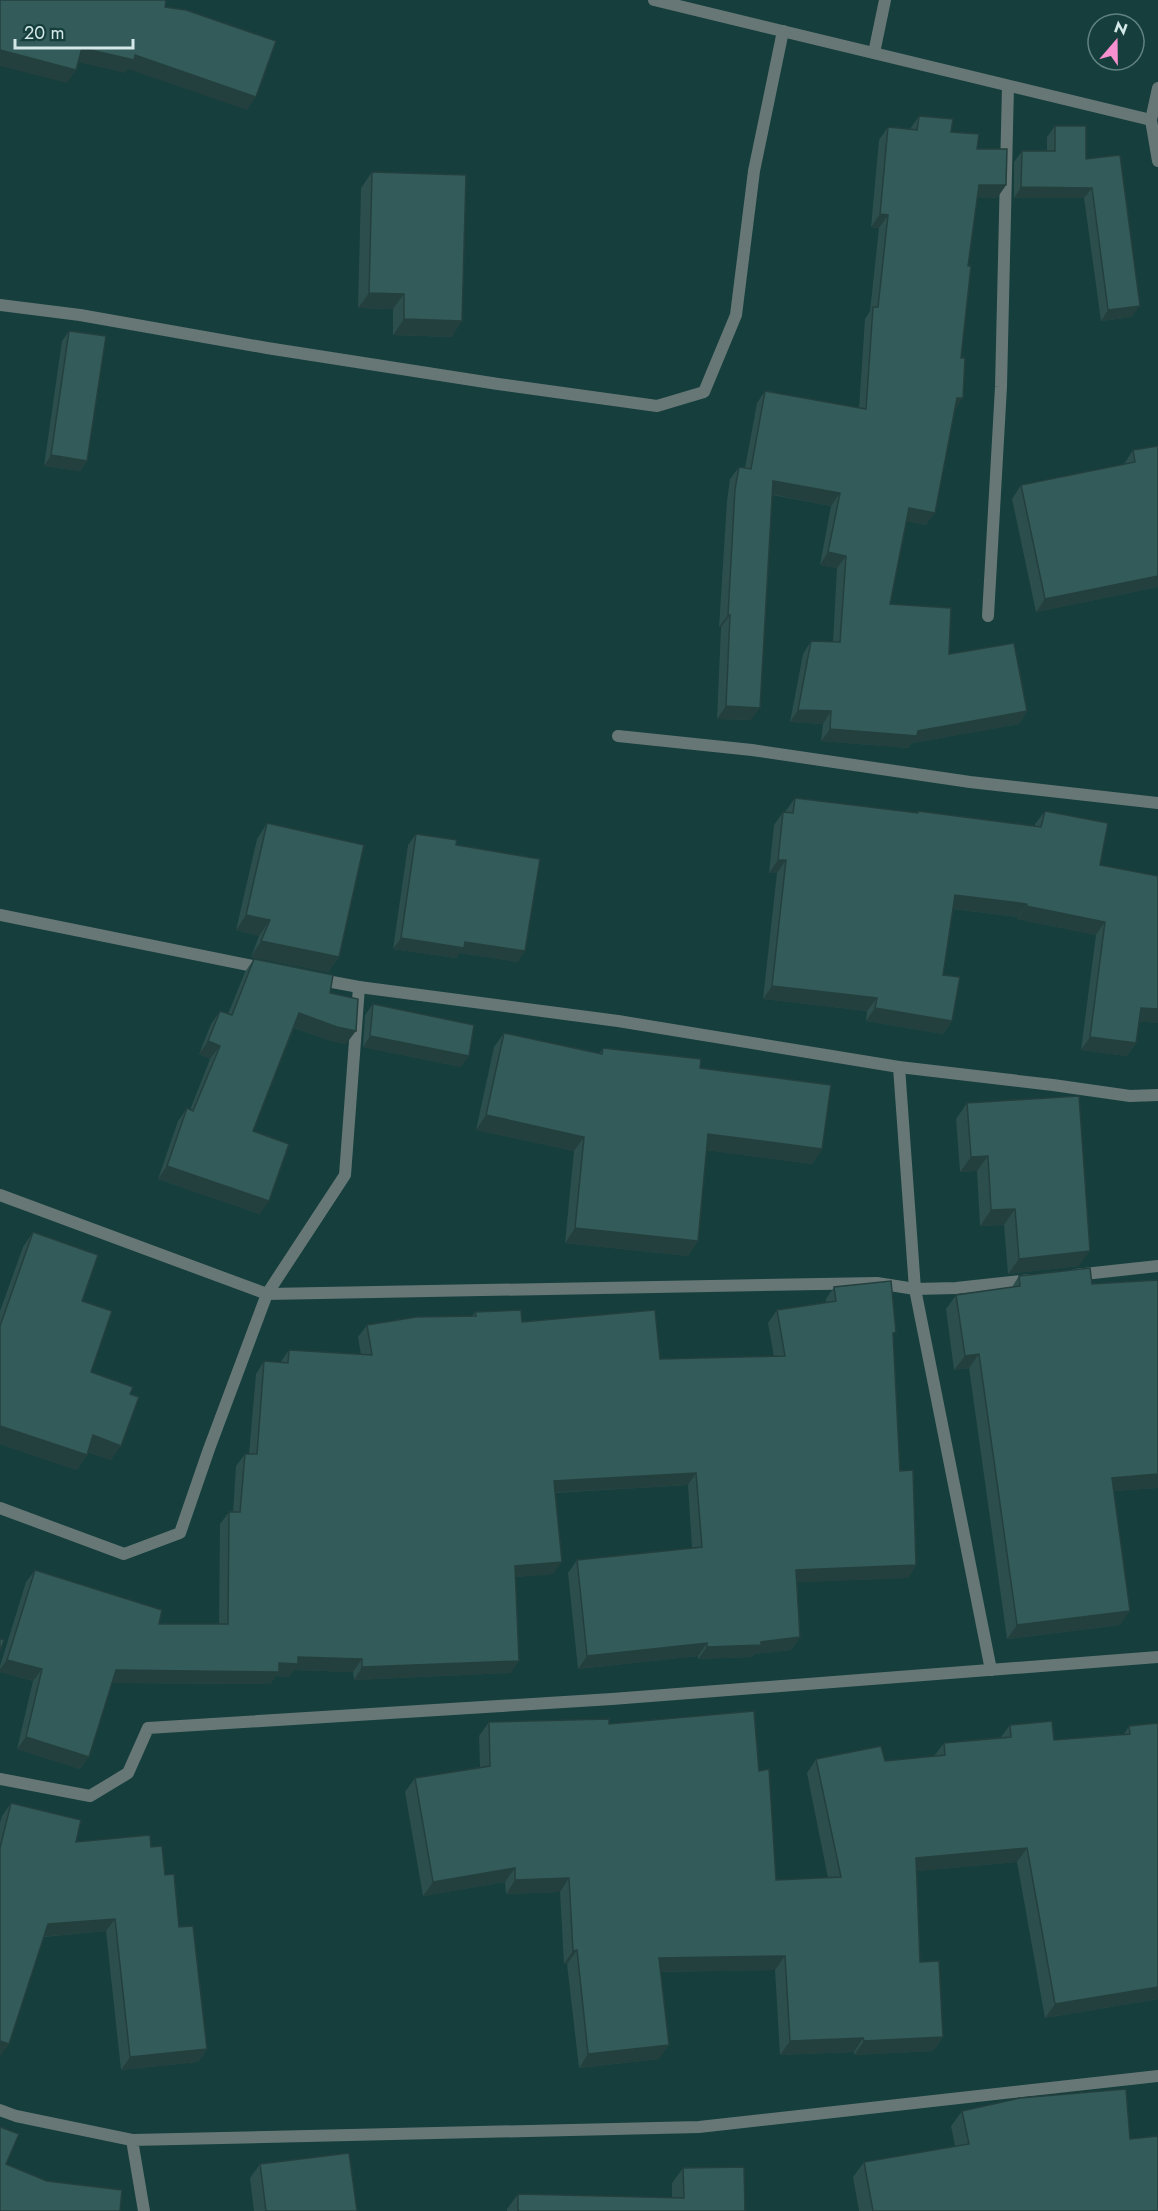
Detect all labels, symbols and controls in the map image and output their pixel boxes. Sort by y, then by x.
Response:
scale bar [15,12,134,50]
north arrow [1086,12,1146,72]
text: N [1111,15,1131,41]
text: 20 m [24,20,64,46]

